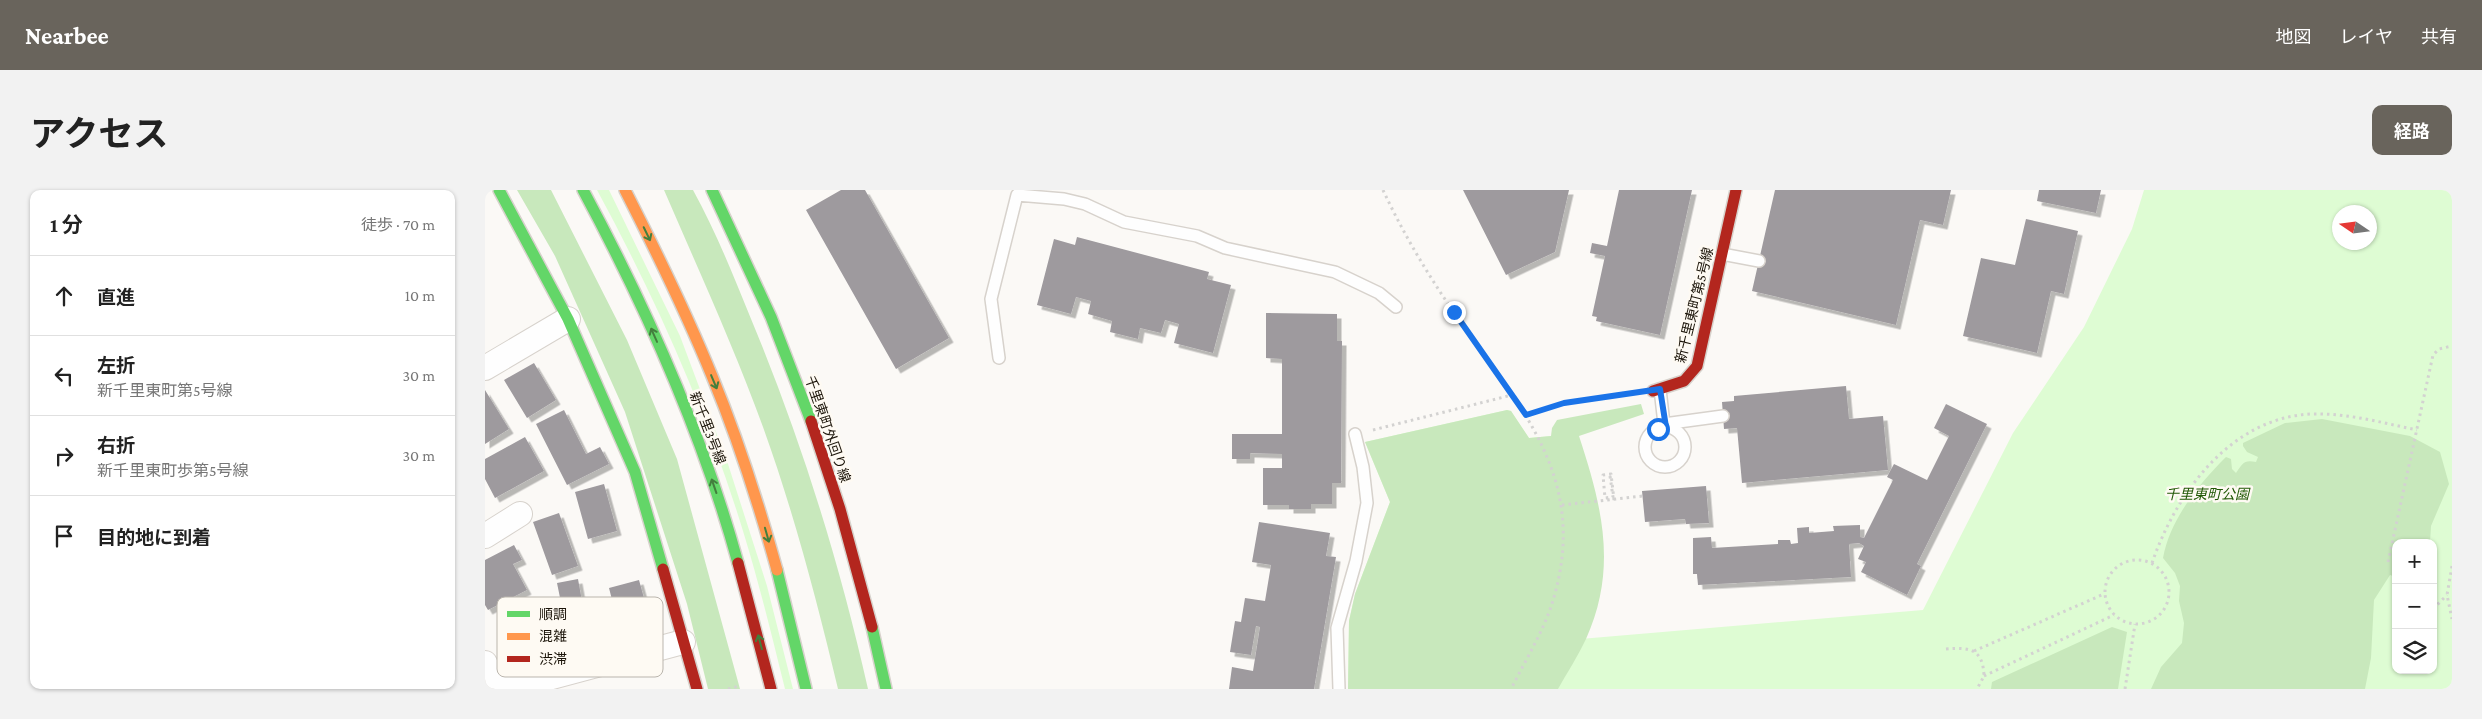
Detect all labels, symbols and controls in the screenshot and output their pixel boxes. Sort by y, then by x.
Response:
text: Nearbee [25,22,109,49]
text: 地図 [2276,27,2312,47]
text: レイヤ [2340,27,2393,47]
text: 共有 [2421,27,2457,47]
button: 経路 [2372,105,2452,155]
text: アクセス [30,115,168,154]
north arrow [2332,205,2377,250]
text: 1 分 [50,213,83,237]
text: 徒歩 · 70 m [361,216,435,233]
one-way arrow [643,226,652,241]
street label: 新千里東町第5号線 [1672,246,1716,364]
icon: ahead [50,282,78,310]
text: 直進 [97,287,135,308]
text: 10 m [405,287,435,304]
route end [1443,301,1466,324]
one-way arrow [648,328,658,343]
text: 左折 [97,355,135,376]
icon: left [50,362,78,390]
text: 30 m [403,367,435,384]
street label: 千里東町外回り線 [802,373,854,485]
one-way arrow [709,374,719,389]
text: 新千里東町第5号線 [97,382,233,399]
street label: 新千里3号線 [687,389,729,467]
route start [1647,418,1670,441]
text: 右折 [97,435,135,456]
icon: right [50,442,78,470]
text: 30 m [403,447,435,464]
text: 新千里東町歩第5号線 [97,462,249,479]
one-way arrow [709,479,718,494]
park label: 千里東町公園 [2165,486,2251,502]
icon: arrive [50,522,78,550]
text: 目的地に到着 [97,527,211,548]
one-way arrow [763,527,773,543]
map controls [2392,539,2437,674]
button: + [2392,539,2437,584]
button: − [2392,584,2437,629]
legend [497,597,663,677]
text: 順調 [539,606,567,622]
text: 混雑 [539,628,567,644]
button: layers [2392,629,2437,674]
one-way arrow [755,634,764,650]
text: 渋滞 [539,651,567,667]

